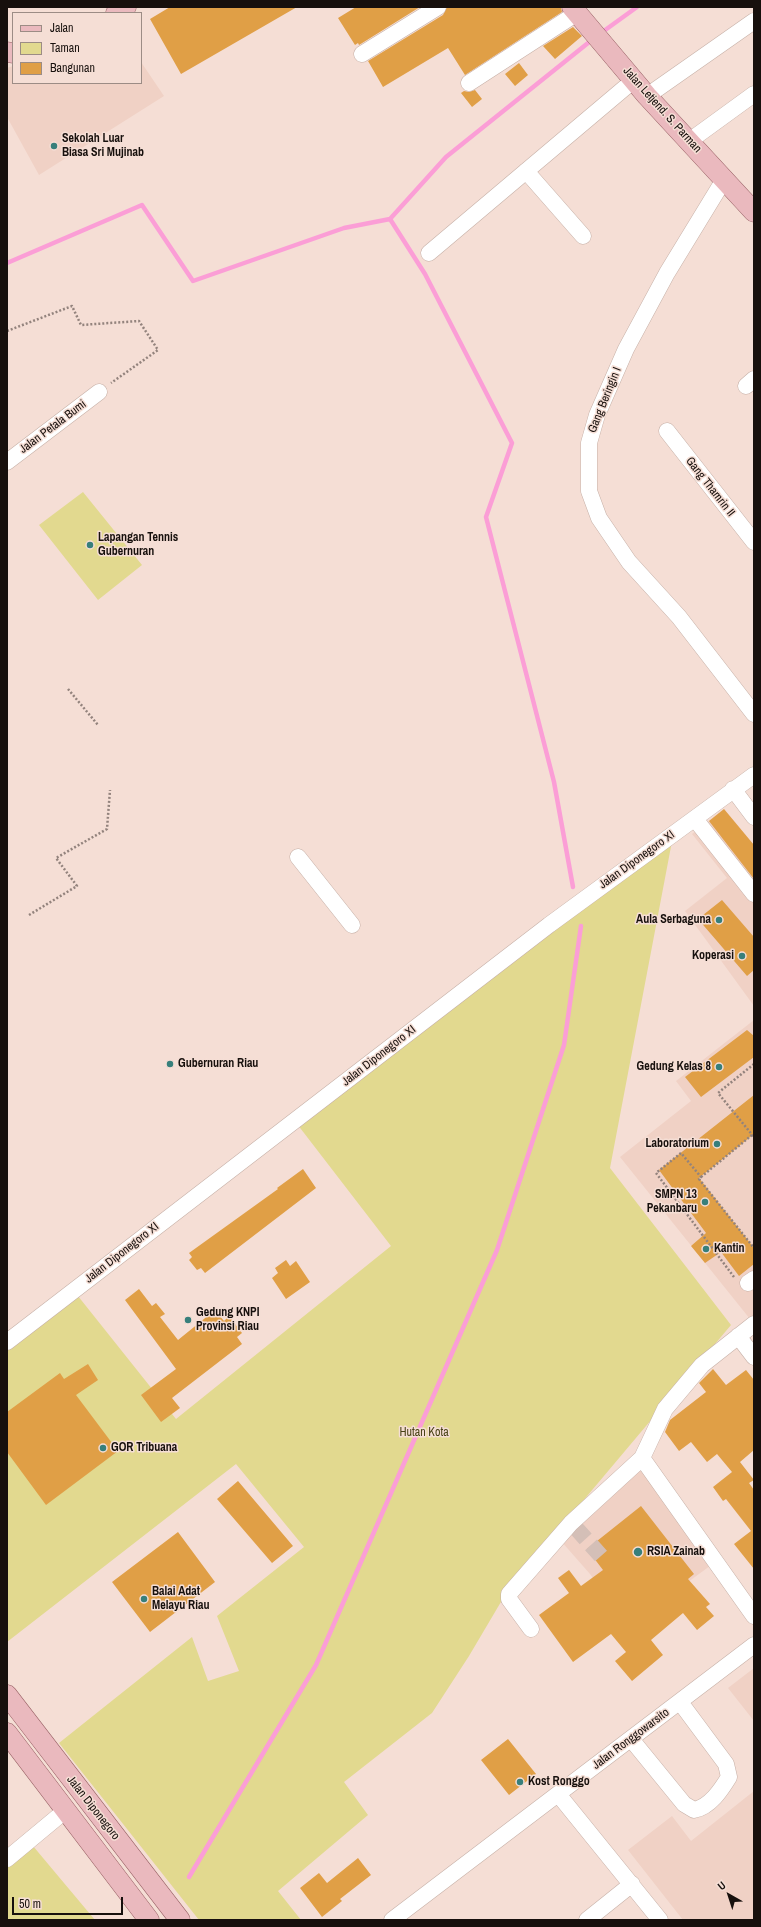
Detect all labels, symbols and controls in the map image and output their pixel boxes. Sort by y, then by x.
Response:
legend [12,12,142,84]
text: Jalan [50,20,74,36]
text: Taman [50,40,80,56]
text: Bangunan [50,60,95,76]
street label: Jalan Letjend. S. Parman [620,64,704,156]
place label: Sekolah Luar Biasa Sri Mujinab [62,132,144,160]
marker: Sekolah Luar Biasa Sri Mujinab [49,141,59,151]
street label: Gang Beringin I [585,365,625,435]
street label: Jalan Petala Bumi [17,397,89,457]
street label: Gang Thamrin II [682,454,738,520]
place label: Lapangan Tennis Gubernuran [98,531,178,559]
marker: Lapangan Tennis Gubernuran [85,540,95,550]
street label: Jalan Diponegoro XI [596,828,678,892]
place label: Aula Serbaguna [636,913,711,927]
marker: Aula Serbaguna [714,915,724,925]
place label: Koperasi [692,949,734,963]
marker: Koperasi [737,951,747,961]
street label: Jalan Diponegoro XI [339,1023,419,1089]
place label: Gubernuran Riau [178,1057,258,1071]
marker: Gubernuran Riau [165,1059,175,1069]
place label: Gedung Kelas 8 [637,1060,711,1074]
marker: Gedung Kelas 8 [714,1062,724,1072]
place label: Laboratorium [646,1137,709,1151]
marker: Laboratorium [712,1139,722,1149]
place label: SMPN 13 Pekanbaru [647,1188,697,1216]
marker: SMPN 13 Pekanbaru [700,1197,710,1207]
street label: Jalan Diponegoro XI [82,1220,162,1286]
place label: Kantin [714,1242,745,1256]
marker: Kantin [701,1244,711,1254]
place label: Gedung KNPI Provinsi Riau [196,1306,259,1334]
marker: Gedung KNPI Provinsi Riau [183,1315,193,1325]
park label: Hutan Kota [399,1426,449,1440]
place label: GOR Tribuana [111,1441,177,1455]
marker: GOR Tribuana [98,1443,108,1453]
place label: RSIA Zainab [647,1545,705,1559]
marker: RSIA Zainab [632,1546,644,1558]
place label: Balai Adat Melayu Riau [152,1585,209,1613]
marker: Balai Adat Melayu Riau [139,1594,149,1604]
street label: Jalan Ronggowarsito [590,1705,672,1773]
street label: Jalan Diponegoro [63,1773,123,1843]
place label: Kost Ronggo [528,1775,590,1789]
marker: Kost Ronggo [515,1777,525,1787]
north arrow [709,1875,749,1915]
text: U [715,1878,728,1893]
scale bar [14,1889,125,1915]
text: 50 m [19,1896,41,1912]

